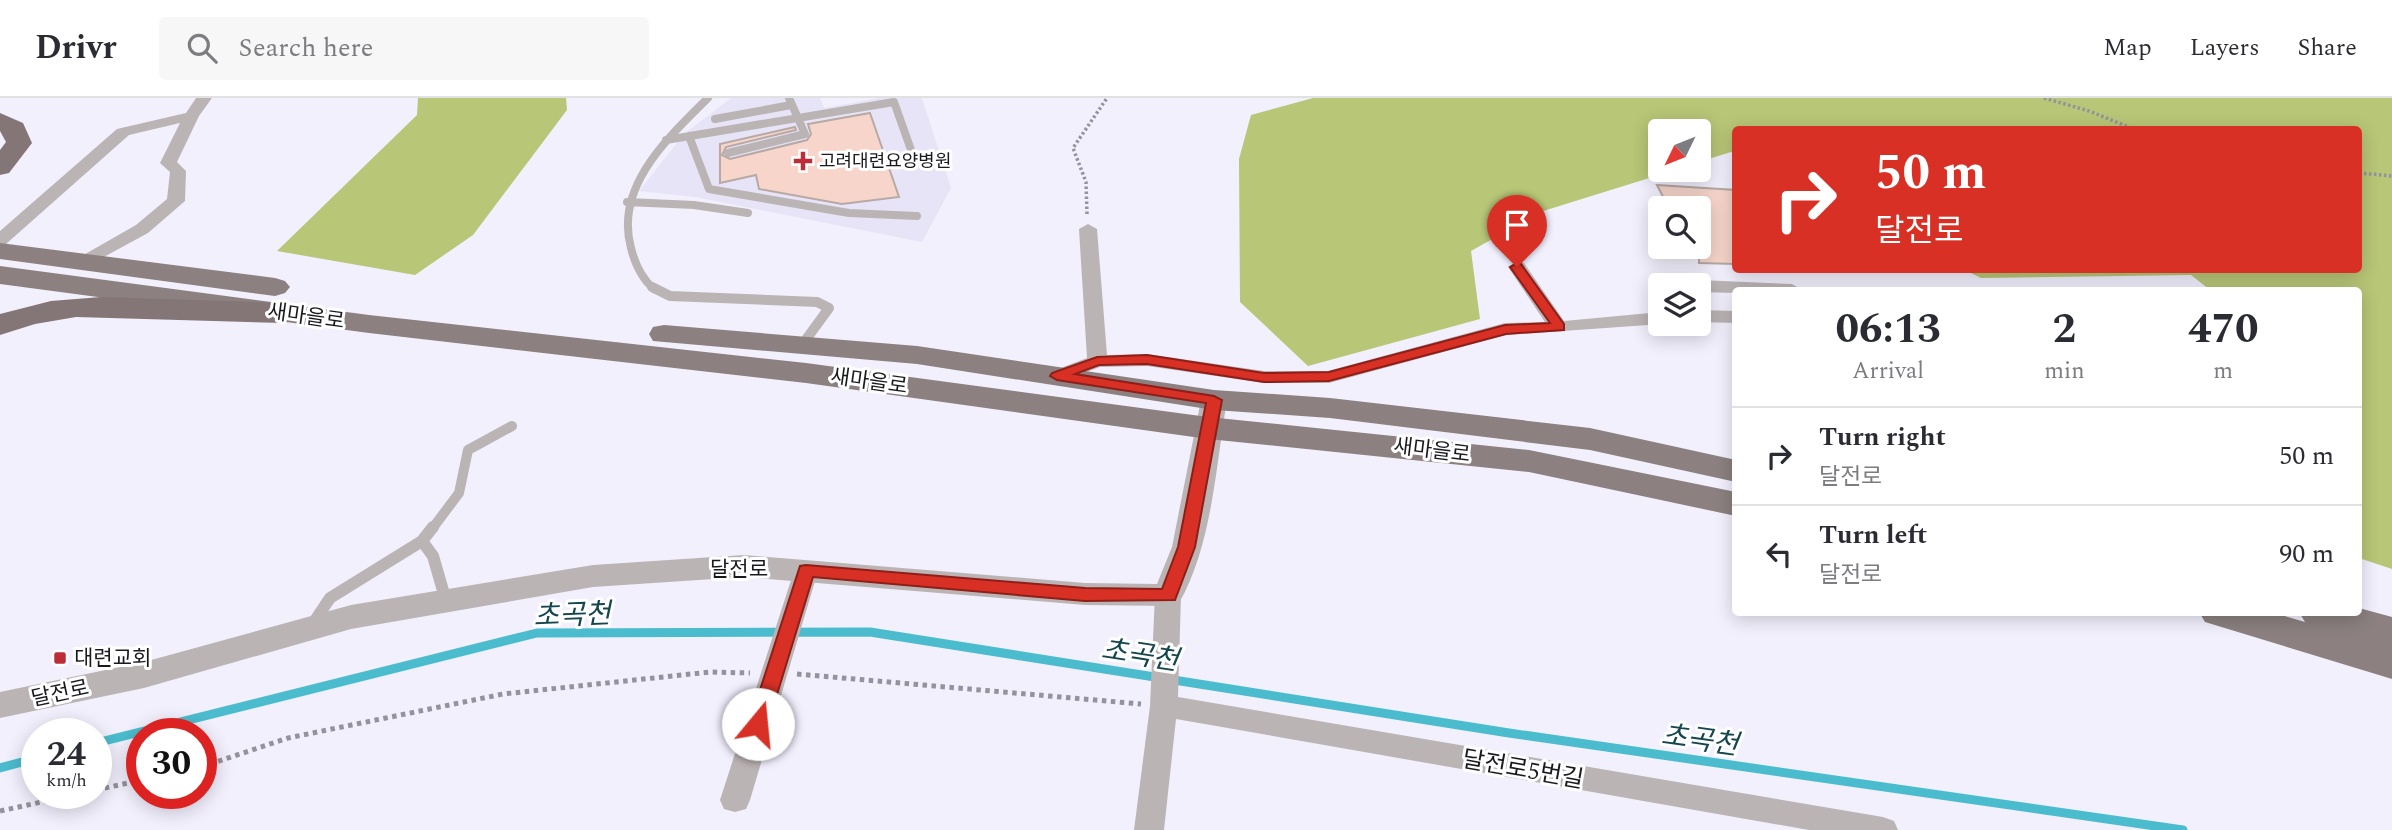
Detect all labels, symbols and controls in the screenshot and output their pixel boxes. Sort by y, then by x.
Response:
search box [159,17,649,80]
text: Drivr [35,23,117,73]
text: Search here [239,28,373,68]
icon: search [183,29,221,67]
text: Map [2103,30,2152,66]
text: Layers [2190,30,2260,66]
text: Share [2298,30,2357,66]
north arrow [1648,119,1712,182]
map controls [1648,119,1711,336]
text: 50 m [1875,136,1986,211]
place label: 고려대련요양병원 [819,148,951,175]
marker: 고려대련요양병원 [793,151,813,171]
icon: right [1760,154,1851,245]
pin [1487,195,1547,267]
button: search [1648,196,1711,259]
icon: arrive [1498,206,1536,244]
text: 달전로 [1875,207,1963,256]
button: layers [1648,273,1711,336]
street label: 새마을로 [265,296,346,338]
text: 06:13 [1835,298,1941,361]
text: 2 [2053,298,2076,361]
text: 470 [2188,298,2259,361]
text: Arrival [1852,354,1924,389]
text: min [2044,354,2085,389]
text: m [2213,354,2233,389]
street label: 새마을로 [828,361,909,403]
text: Turn right [1819,417,1946,457]
street label: 새마을로 [1392,430,1472,472]
text: 50 m [2279,436,2334,476]
icon: right [1760,437,1798,475]
text: 달전로 [1819,460,1882,495]
text: Turn left [1819,515,1927,555]
text: 90 m [2279,534,2334,574]
icon: left [1760,535,1798,573]
street label: 달전로 [710,554,768,586]
text: 달전로 [1819,558,1882,593]
water label: 초곡천 [533,593,615,638]
water label: 초곡천 [1098,628,1184,683]
place label: 대련교회 [74,643,151,675]
marker: 대련교회 [52,650,68,666]
street label: 달전로 [29,672,92,716]
position arrow [721,687,795,761]
water label: 초곡천 [1659,714,1744,768]
speed limit sign: 30 [126,718,217,809]
text: 24 [47,728,86,781]
street label: 달전로5번길 [1459,742,1586,798]
text: km/h [46,767,87,794]

